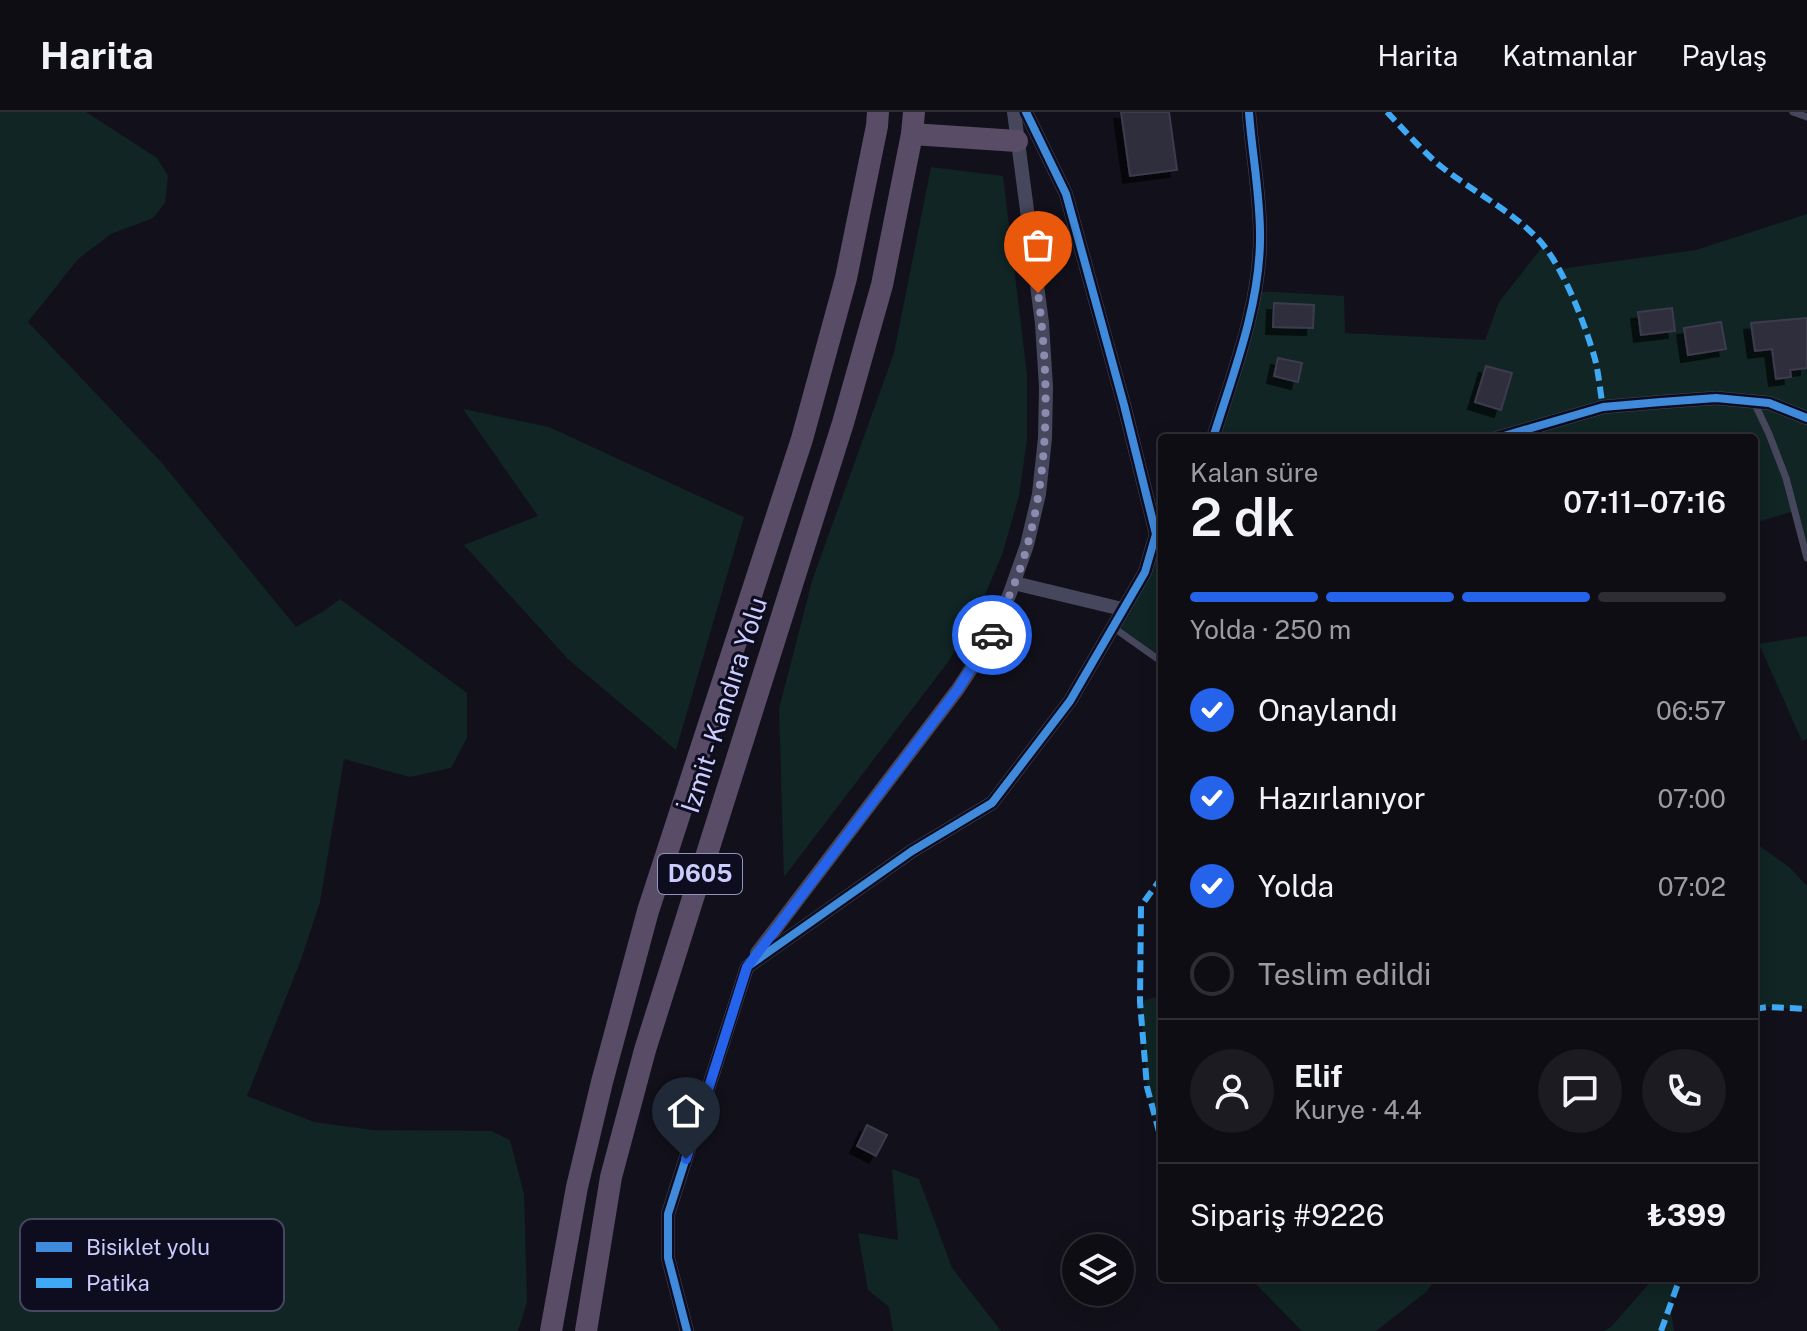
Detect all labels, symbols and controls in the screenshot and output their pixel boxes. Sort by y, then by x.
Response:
text: Harita [40,33,154,78]
text: Harita [1377,39,1458,72]
text: Katmanlar [1502,39,1638,72]
text: Paylaş [1682,39,1767,72]
pin [1004,211,1072,293]
icon: bag [1016,223,1060,267]
text: Kalan süre [1190,457,1318,488]
text: 07:11–07:16 [1563,484,1726,520]
text: 2 dk [1190,487,1295,548]
street label: İzmit - Kandıra Yolu [674,593,773,817]
courier [952,595,1032,675]
icon: car [970,613,1014,657]
text: Yolda · 250 m [1190,614,1351,645]
icon: check [1190,688,1234,732]
text: Onaylandı [1258,692,1397,728]
text: 06:57 [1656,695,1726,726]
icon: check [1190,776,1234,820]
text: Hazırlanıyor [1258,780,1426,816]
text: 07:00 [1657,783,1726,814]
road number: D605 [658,854,742,894]
icon: check [1190,864,1234,908]
text: Yolda [1258,868,1334,904]
text: 07:02 [1658,871,1726,902]
text: Teslim edildi [1258,956,1431,992]
button: person [1190,1049,1274,1133]
button: chat [1538,1049,1622,1133]
button: phone [1642,1049,1726,1133]
text: Elif [1294,1058,1342,1094]
pin [652,1077,720,1159]
icon: home [664,1089,708,1133]
text: Kurye · 4.4 [1294,1094,1422,1125]
text: Sipariş #9226 [1190,1197,1384,1233]
text: ₺399 [1647,1197,1726,1233]
legend [20,1219,284,1311]
text: Bisiklet yolu [86,1234,210,1260]
map controls [1062,1234,1134,1306]
button: layers [1062,1234,1134,1306]
text: Patika [86,1270,150,1296]

